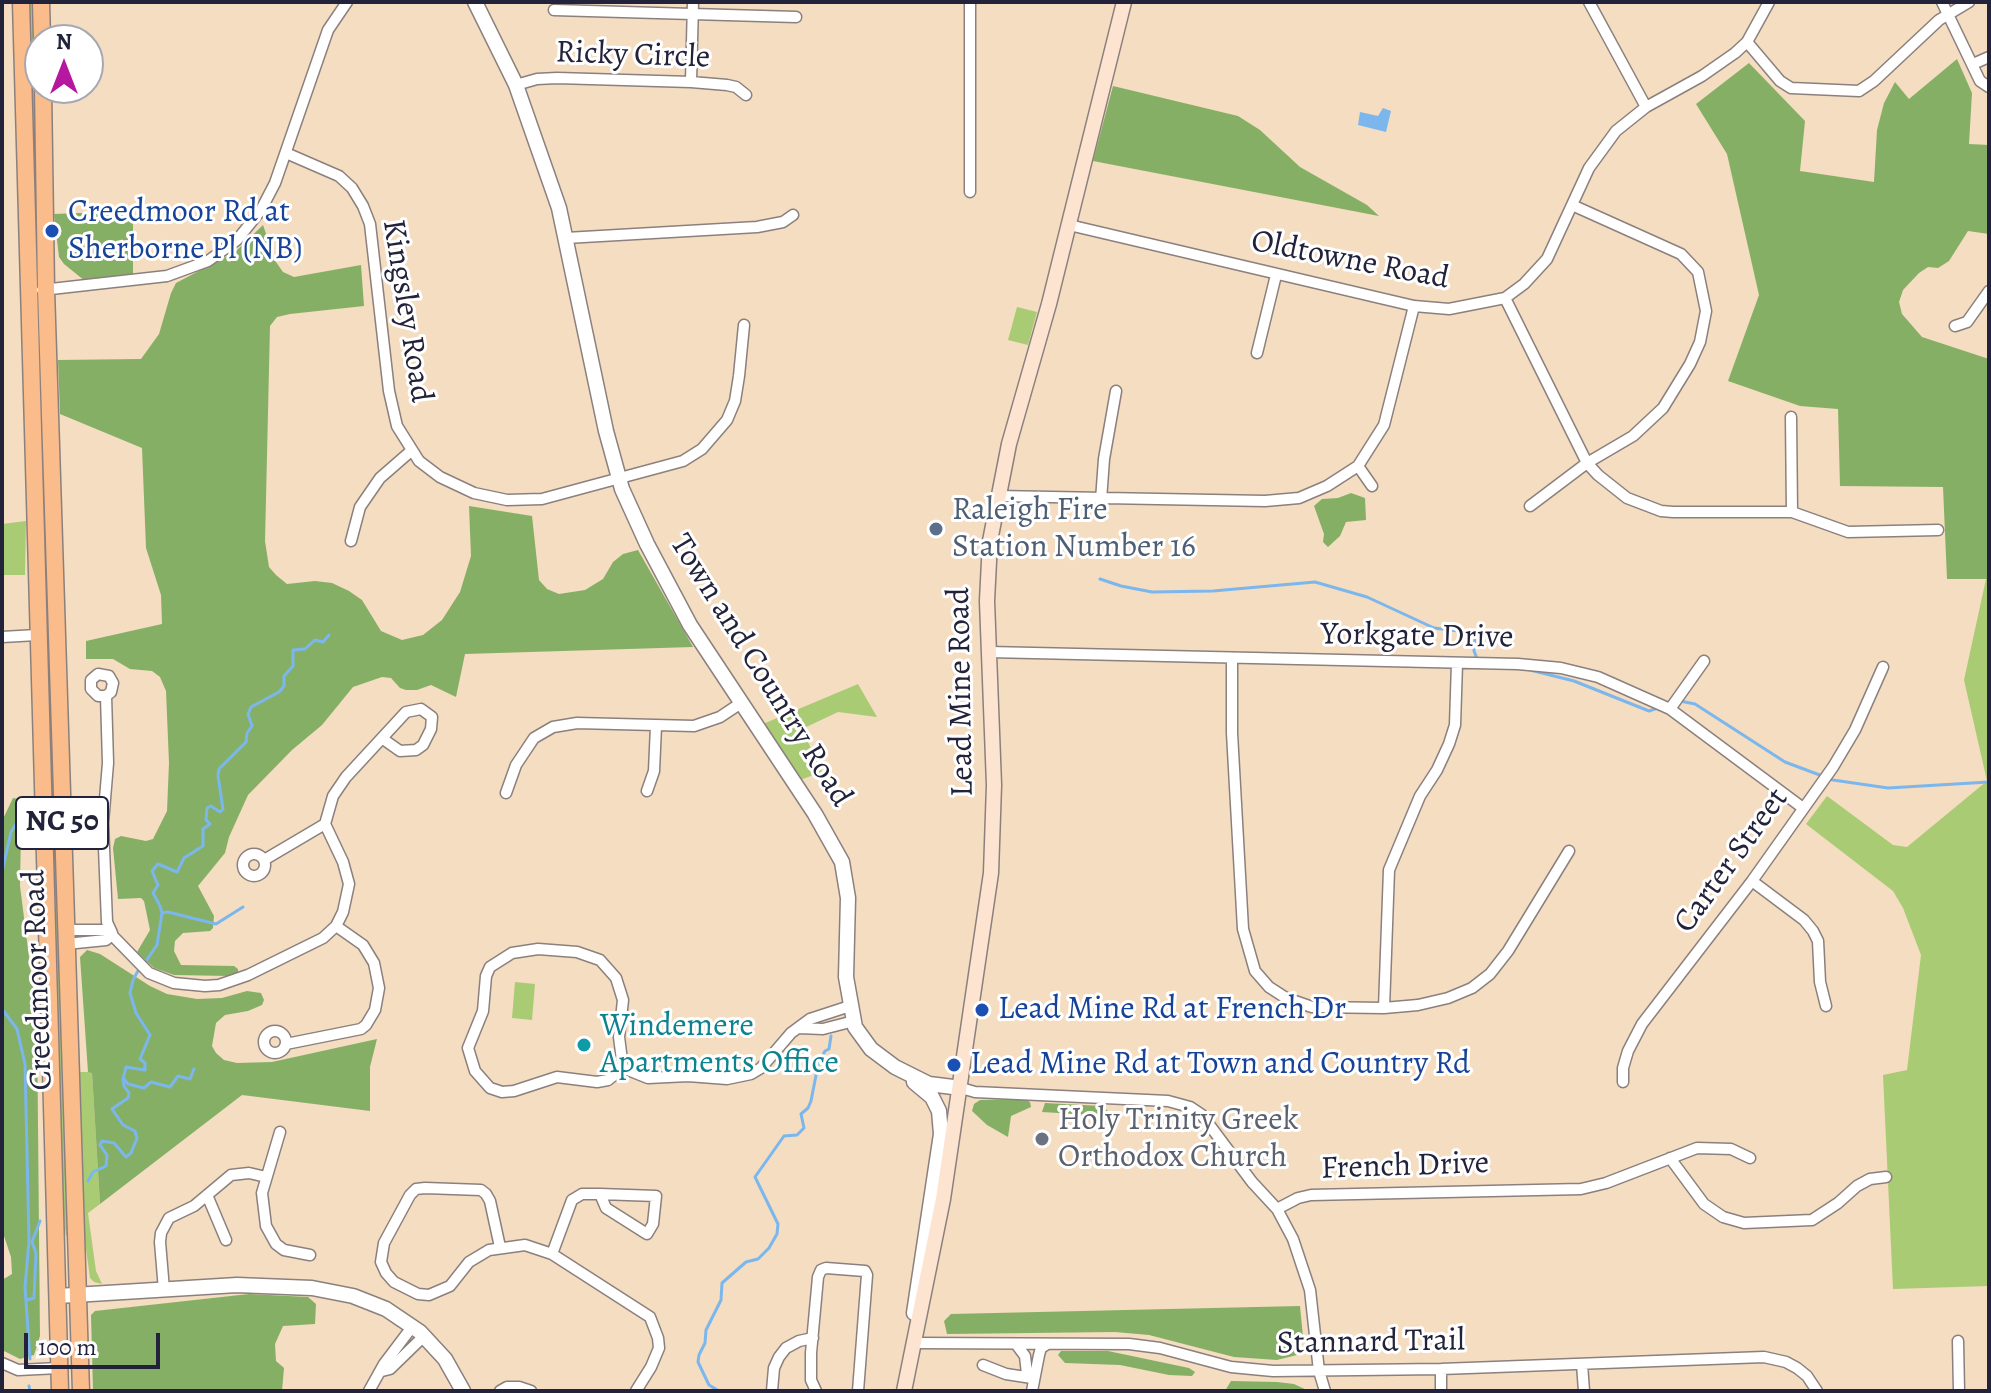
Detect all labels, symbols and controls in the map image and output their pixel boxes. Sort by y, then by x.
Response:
north arrow [24,24,104,104]
text: N [56,27,72,57]
street label: Ricky Circle [555,34,711,78]
place label: Creedmoor Rd at Sherborne Pl (NB) [68,194,302,269]
street label: Kingsley Road [373,217,439,405]
marker: Creedmoor Rd at Sherborne Pl (NB) [43,222,61,240]
street label: Oldtowne Road [1248,223,1452,299]
place label: Raleigh Fire Station Number 16 [952,492,1196,567]
marker: Raleigh Fire Station Number 16 [927,520,945,538]
street label: Town and Country Road [660,528,860,814]
street label: Lead Mine Road [941,587,983,797]
street label: Yorkgate Drive [1320,616,1514,658]
street label: Carter Street [1667,781,1797,941]
road number: NC 50 [16,797,108,849]
street label: Creedmoor Road [16,869,62,1091]
place label: Lead Mine Rd at French Dr [998,991,1346,1029]
marker: Lead Mine Rd at French Dr [973,1001,991,1019]
place label: Windemere Apartments Office [600,1008,839,1083]
marker: Windemere Apartments Office [575,1036,593,1054]
place label: Lead Mine Rd at Town and Country Rd [970,1046,1470,1084]
marker: Lead Mine Rd at Town and Country Rd [945,1056,963,1074]
place label: Holy Trinity Greek Orthodox Church [1058,1102,1299,1177]
marker: Holy Trinity Greek Orthodox Church [1033,1130,1051,1148]
street label: French Drive [1320,1145,1490,1189]
scale bar [28,1317,164,1367]
street label: Stannard Trail [1277,1322,1465,1364]
text: 100 m [38,1331,97,1363]

